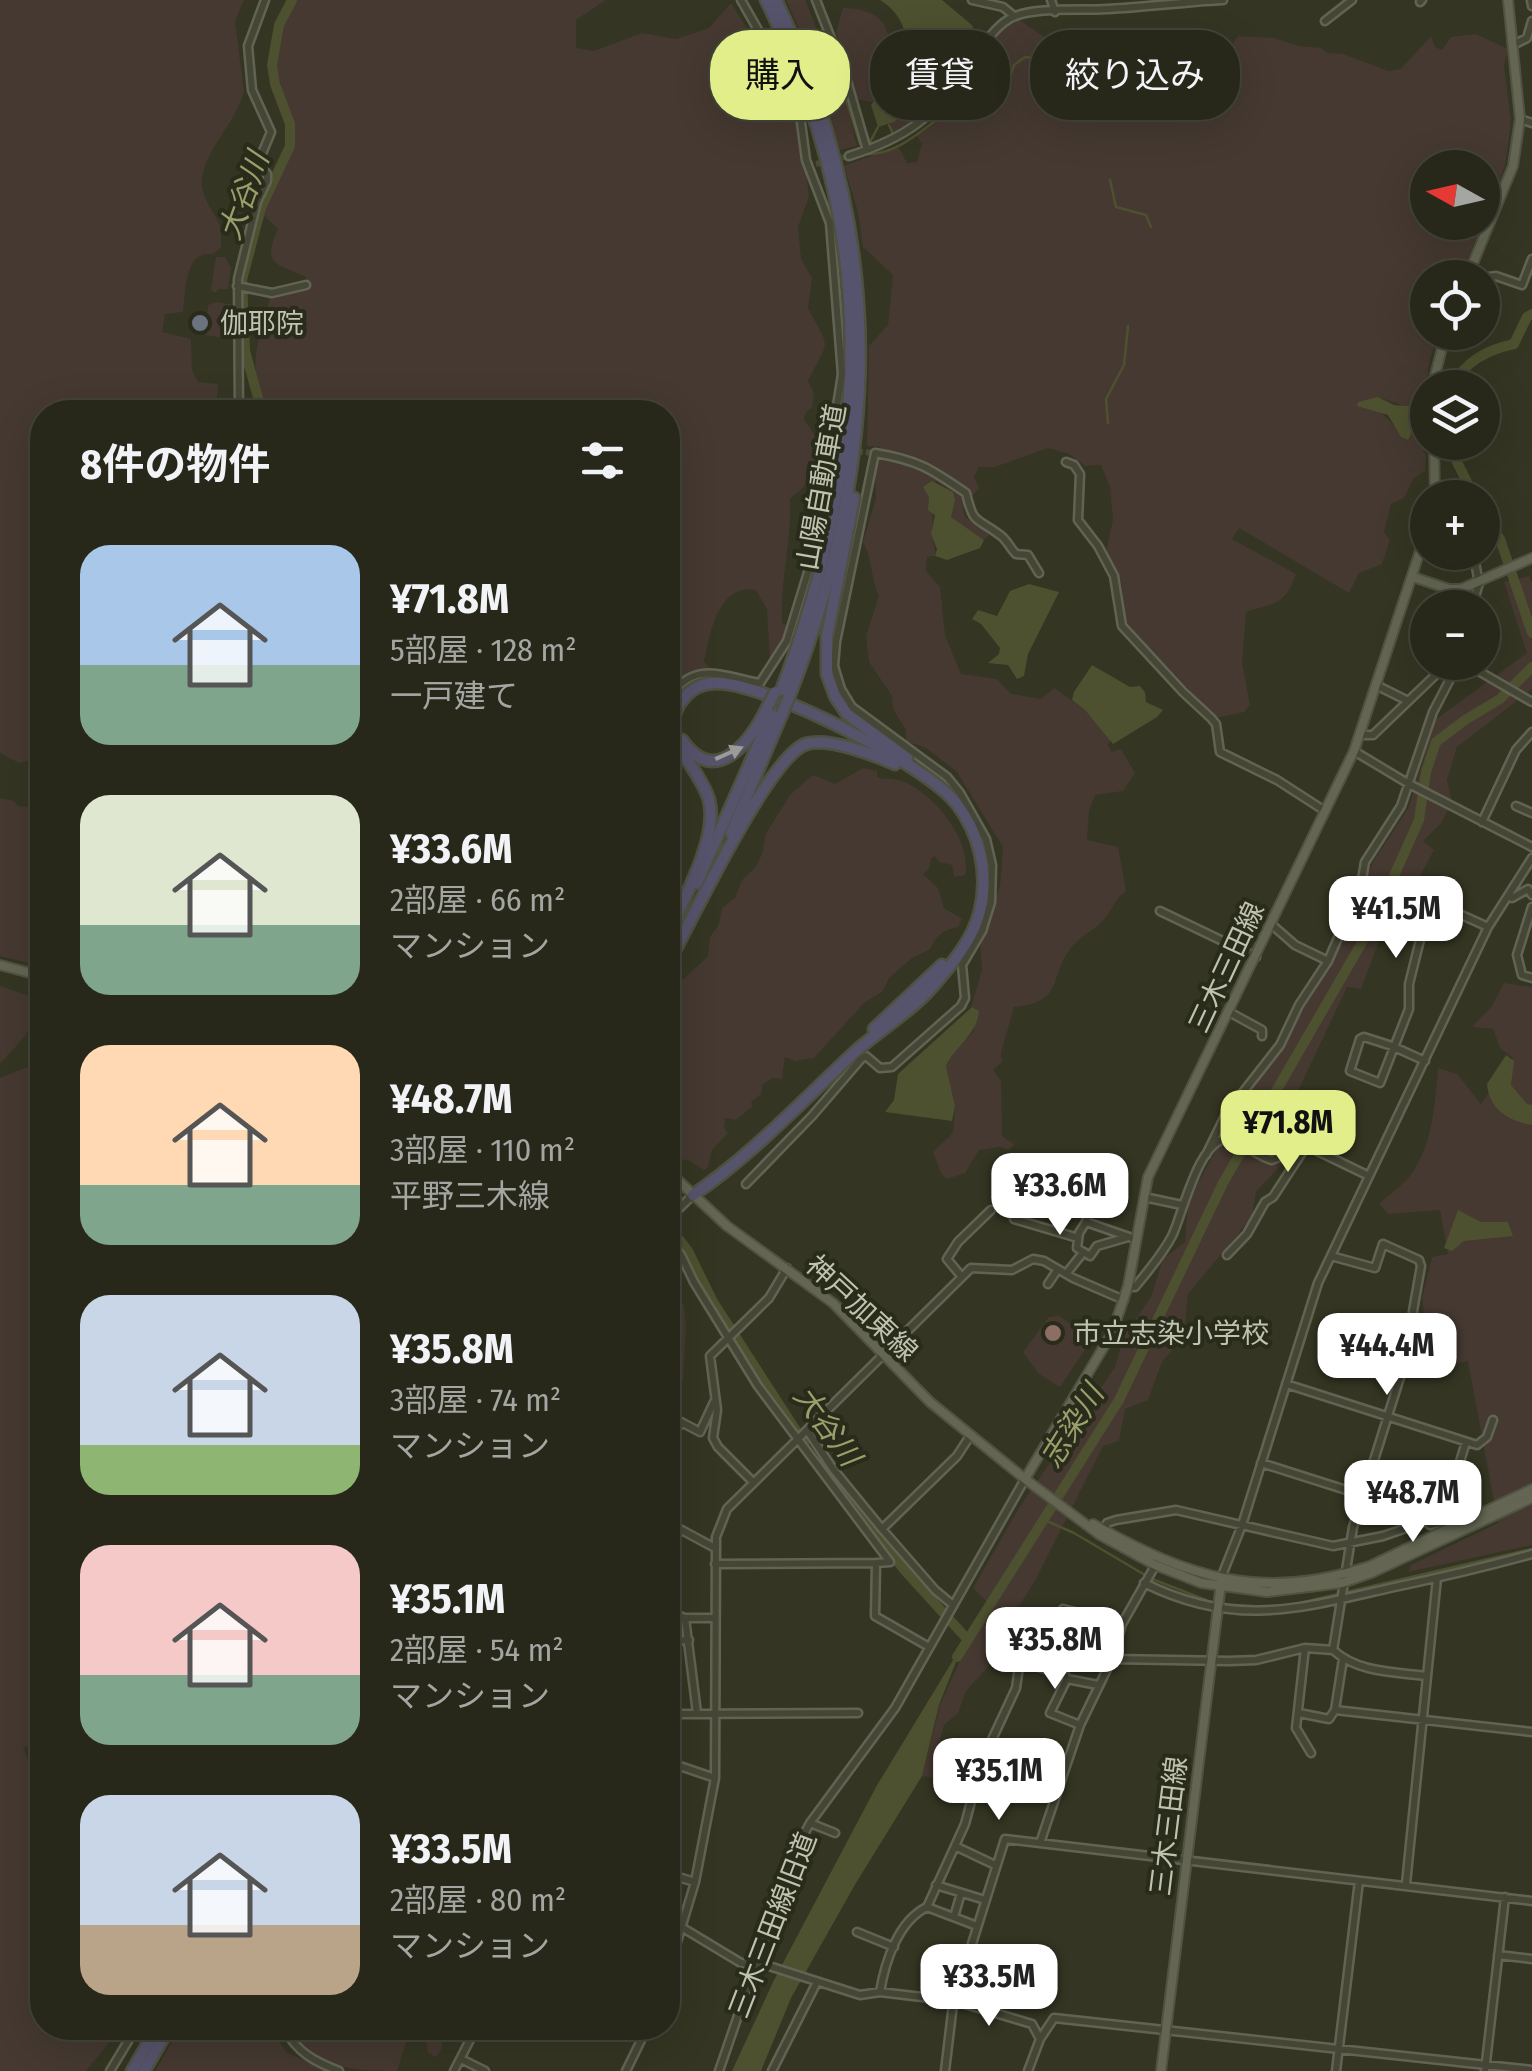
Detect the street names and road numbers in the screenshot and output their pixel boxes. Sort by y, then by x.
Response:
street label: 山陽自動車道 [791,401,852,573]
street label: 三木三田線 [1182,897,1271,1038]
street label: 神戸加東線 [799,1249,924,1368]
street label: 三木三田線 [1144,1755,1193,1898]
street label: 三木三田線旧道 [722,1828,823,2023]

